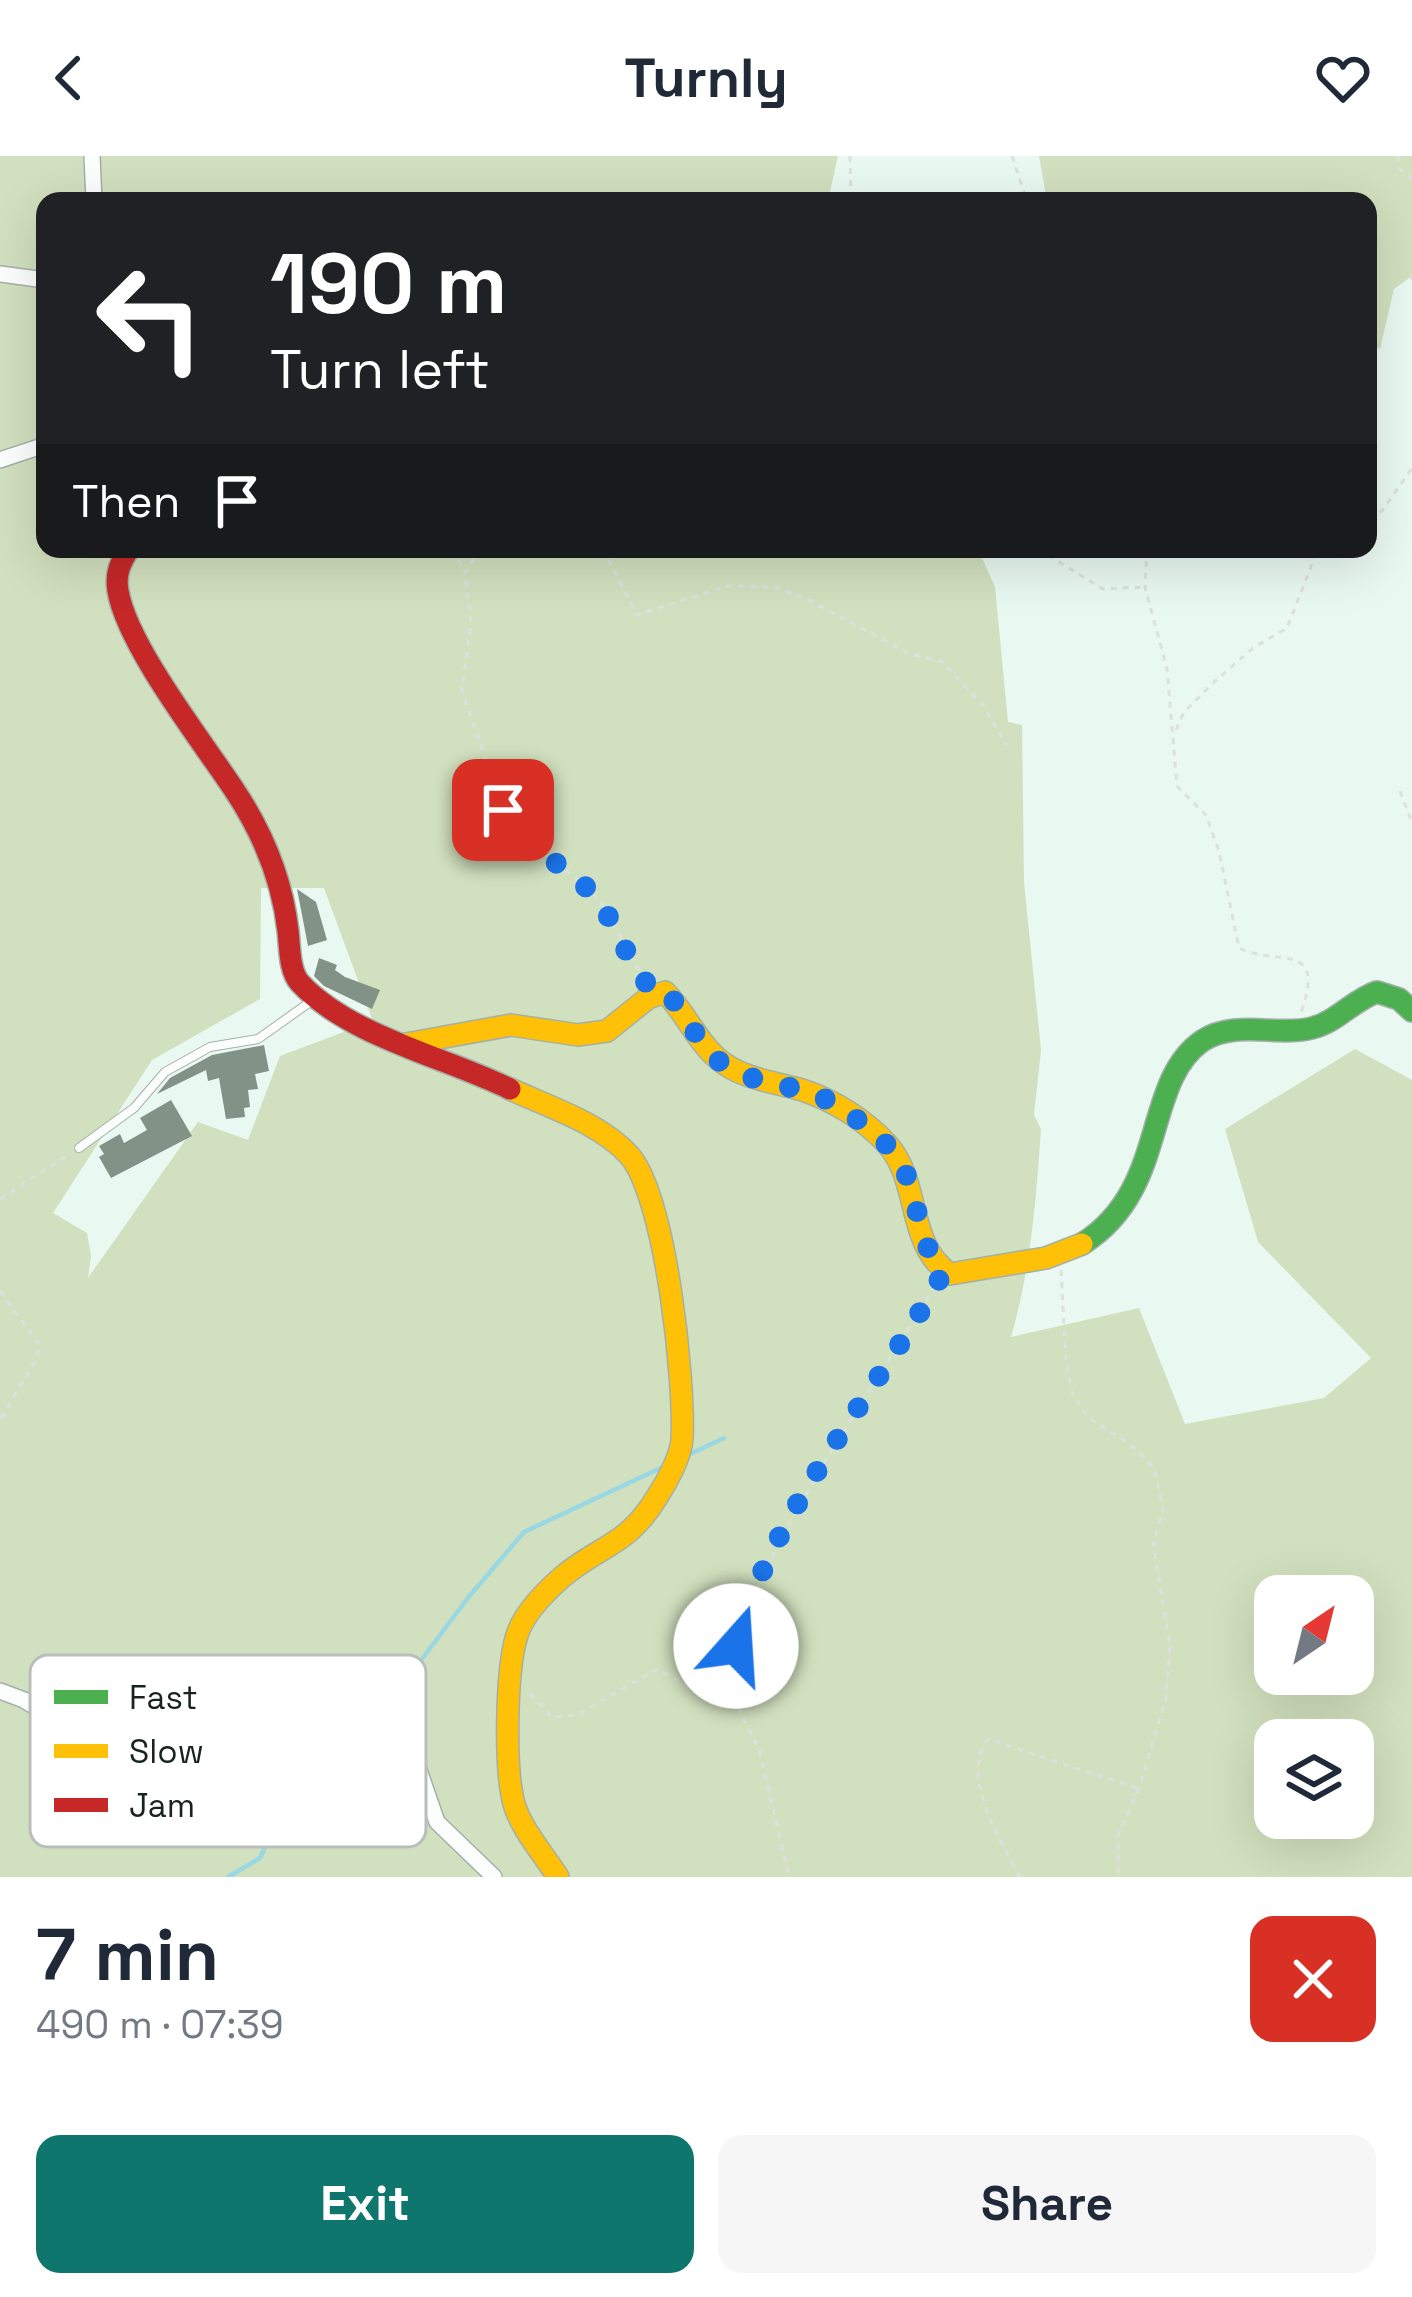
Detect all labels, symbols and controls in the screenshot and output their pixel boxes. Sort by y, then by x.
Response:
text: Turnly [624,44,788,113]
icon: back [36,45,102,111]
icon: heart [1310,45,1376,111]
text: 190 m [270,230,507,338]
icon: left [72,240,228,396]
text: Turn left [270,335,490,404]
icon: arrive [204,468,270,534]
text: Then [72,473,180,530]
pin [452,759,554,861]
icon: arrive [470,777,536,843]
north arrow [1254,1575,1374,1695]
map controls [1254,1575,1374,1839]
position arrow [673,1583,799,1709]
legend [30,1655,426,1847]
text: Fast [129,1677,198,1719]
button: layers [1254,1719,1374,1839]
text: Slow [129,1731,204,1773]
text: Jam [129,1785,195,1827]
text: 7 min [36,1909,219,2001]
button: close [1250,1916,1376,2042]
text: 490 m · 07:39 [36,2000,284,2049]
button: Exit [36,2135,694,2273]
button: Share [718,2135,1376,2273]

